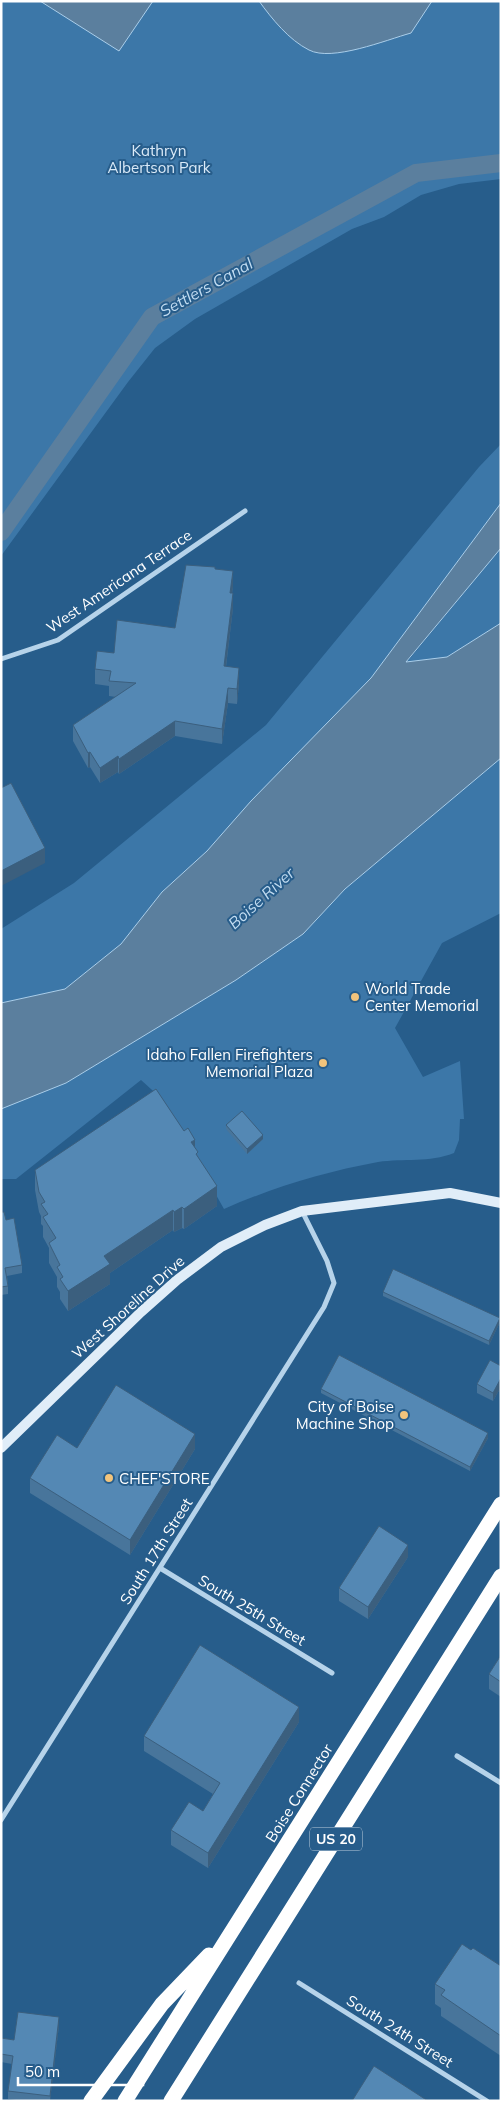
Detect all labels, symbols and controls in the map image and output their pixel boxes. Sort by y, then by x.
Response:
park label: Kathryn Albertson Park [107,141,211,177]
water label: Settlers Canal [156,253,256,321]
street label: West Americana Terrace [43,525,195,637]
water label: Boise River [224,862,299,933]
place label: World Trade Center Memorial [365,979,479,1015]
marker: World Trade Center Memorial [349,991,361,1003]
place label: Idaho Fallen Firefighters Memorial Plaza [147,1045,313,1081]
marker: Idaho Fallen Firefighters Memorial Plaza [317,1057,329,1069]
street label: West Shoreline Drive [68,1251,188,1363]
place label: City of Boise Machine Shop [296,1397,394,1433]
marker: City of Boise Machine Shop [398,1409,410,1421]
place label: CHEF'STORE [119,1469,210,1488]
marker: CHEF'STORE [103,1472,115,1484]
street label: South 17th Street [116,1494,196,1608]
street label: South 25th Street [195,1570,309,1650]
street label: Boise Connector [261,1740,337,1846]
road number: US 20 [310,1828,362,1850]
street label: South 24th Street [343,1991,457,2071]
scale bar [18,2054,142,2086]
text: 50 m [25,2062,60,2081]

